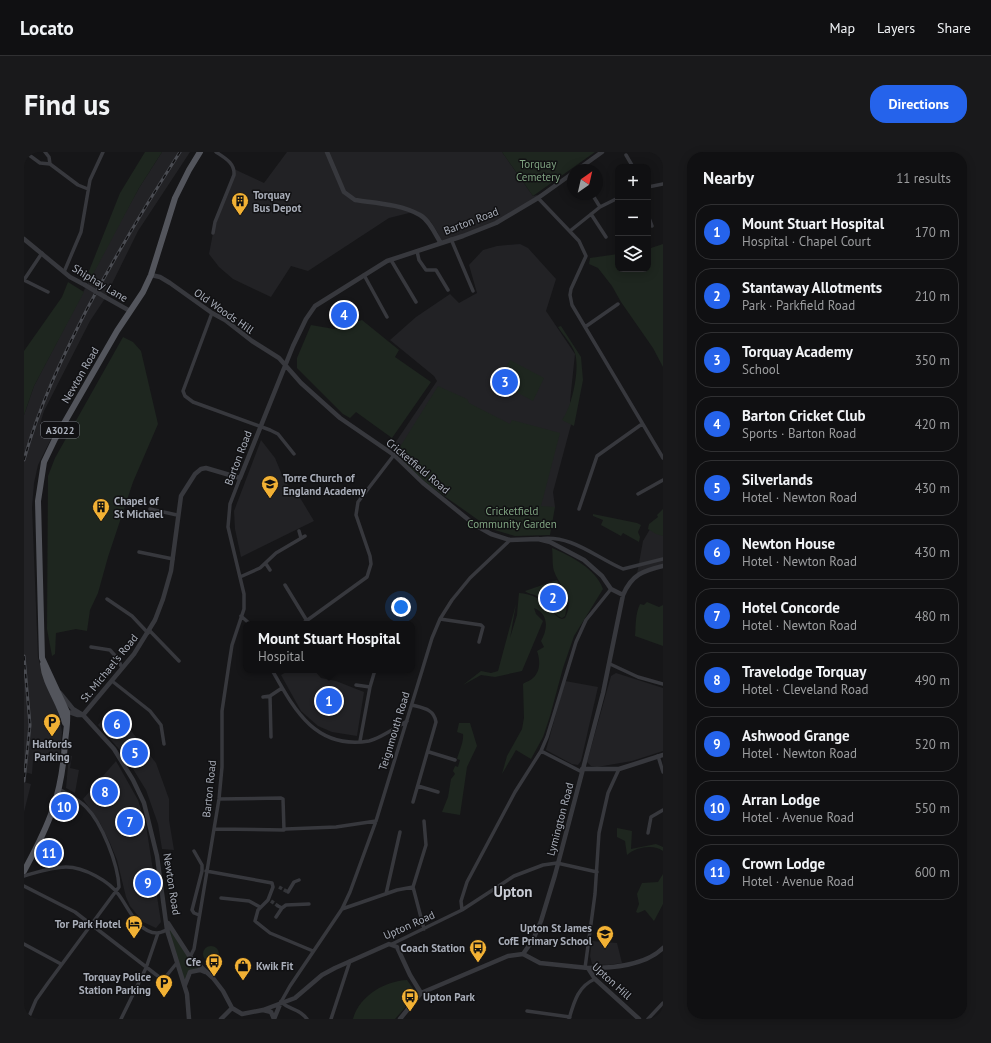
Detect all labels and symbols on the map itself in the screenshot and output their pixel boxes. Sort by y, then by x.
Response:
park label: Torquay Cemetery [516,157,561,184]
north arrow [567,164,603,200]
place label: Torquay Bus Depot [253,188,301,215]
building icon: Torquay Bus Depot [230,191,250,216]
street label: Barton Road [442,204,501,238]
street label: Shiphay Lane [70,261,131,305]
street label: Old Woods Hill [191,285,257,337]
pin: 4 [331,300,357,330]
street label: Newton Road [58,344,102,406]
pin: 3 [492,367,518,397]
road number: A3022 [41,422,79,438]
street label: Barton Road [221,428,255,487]
street label: Cricketfield Road [383,435,453,497]
place label: Torre Church of England Academy [283,471,367,498]
school or university icon: Torre Church of England Academy [260,474,280,499]
place label: Chapel of St Michael [114,494,164,521]
building icon: Chapel of St Michael [91,497,111,522]
park label: Cricketfield Community Garden [467,504,557,531]
pin: 2 [540,583,566,613]
your location [391,597,411,617]
street label: St. Michael's Road [77,631,141,705]
pin: 1 [316,686,342,716]
street label: Teignmouth Road [375,690,413,772]
pin: 6 [104,709,130,739]
parking icon: Halfords Parking [42,712,62,737]
place label: Halfords Parking [32,737,72,764]
pin: 5 [122,738,148,768]
street label: Barton Road [199,760,219,818]
pin: 8 [92,777,118,807]
street label: Lymington Road [543,781,577,857]
pin: 10 [51,792,77,822]
pin: 7 [117,807,143,837]
pin: 11 [36,838,62,868]
street label: Newton Road [160,852,184,916]
pin: 9 [135,868,161,898]
district label: Upton [494,882,532,901]
street label: Upton Road [381,907,437,943]
hotel icon: Tor Park Hotel [124,914,144,939]
place label: Tor Park Hotel [55,917,122,931]
place label: Upton St James CofE Primary School [498,921,593,948]
school or university icon: Upton St James CofE Primary School [595,924,615,949]
bus stop icon: Coach Station [468,938,488,963]
place label: Coach Station [401,941,465,955]
bus stop icon: Cfe [204,952,224,977]
place label: Cfe [186,955,201,969]
shop icon: Kwik Fit [233,956,253,981]
place label: Kwik Fit [256,959,294,973]
street label: Upton Hill [589,960,635,1003]
place label: Torquay Police Station Parking [79,970,151,997]
parking icon: Torquay Police Station Parking [154,973,174,998]
bus stop icon: Upton Park [400,987,420,1012]
place label: Upton Park [423,990,476,1004]

